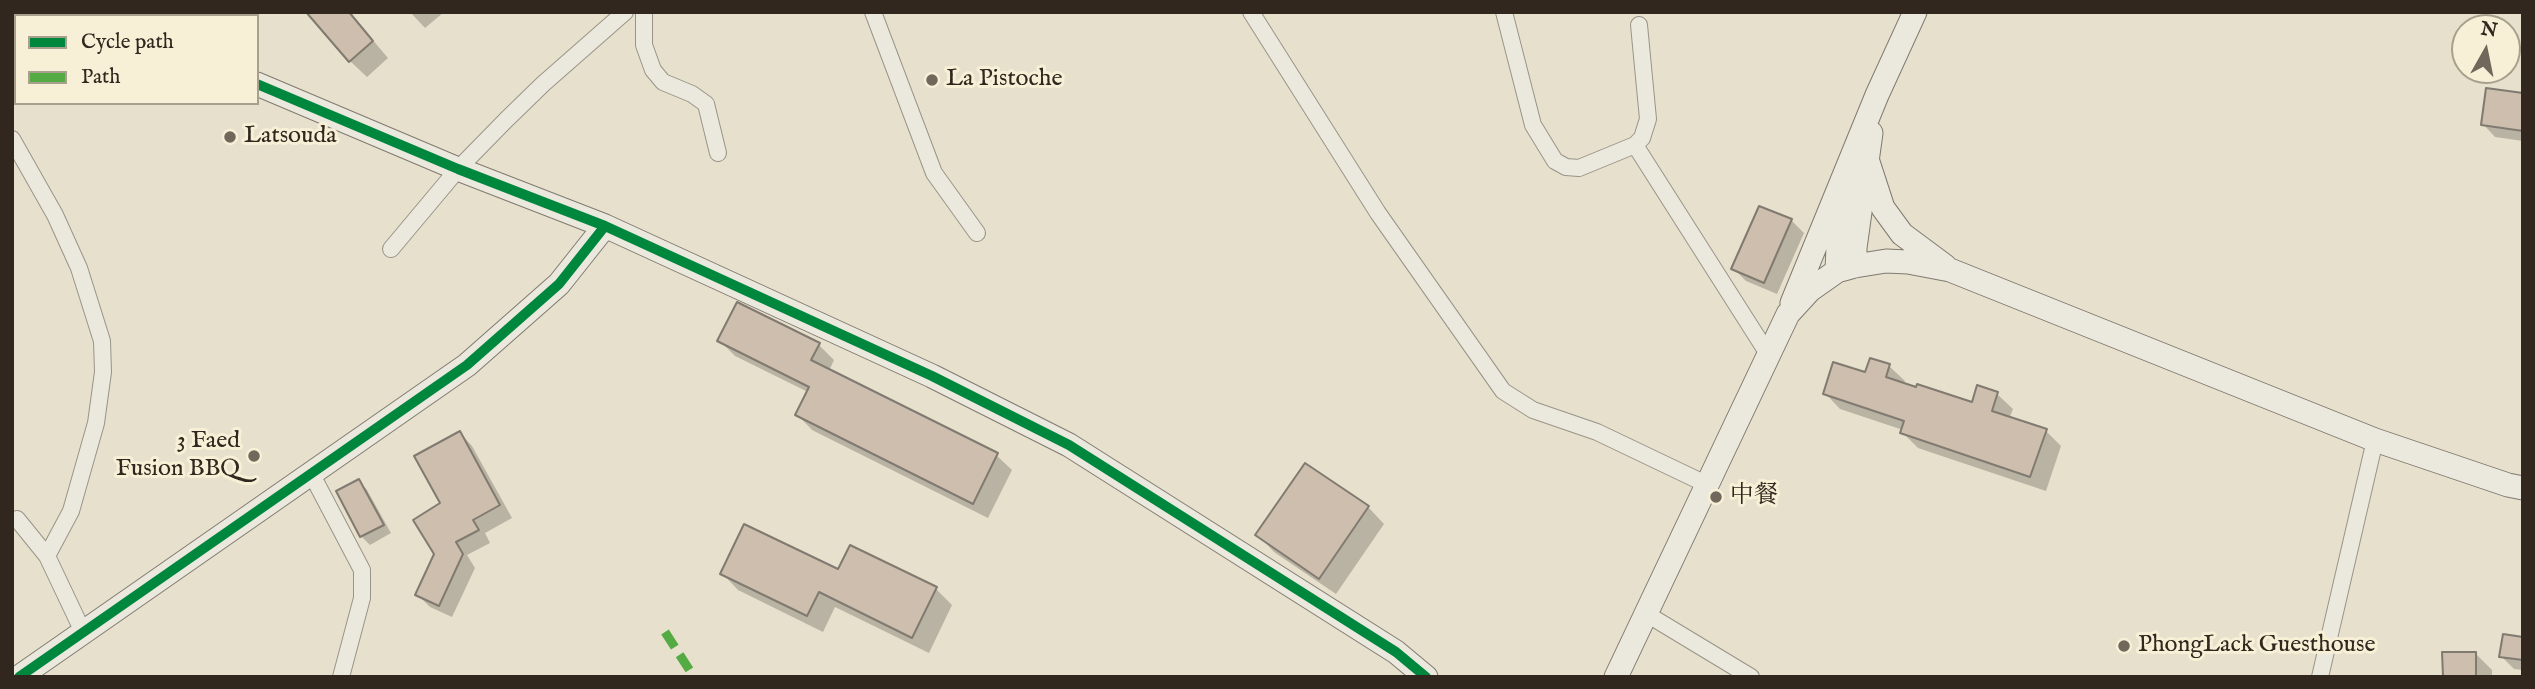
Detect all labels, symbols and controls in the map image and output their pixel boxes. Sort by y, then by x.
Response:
legend [14,14,259,105]
north arrow [2451,14,2521,84]
text: N [2479,17,2499,43]
text: Cycle path [81,29,174,56]
text: Path [81,64,120,91]
place label: La Pistoche [946,66,1063,94]
marker: La Pistoche [924,72,940,88]
place label: Latsouda [244,123,337,151]
marker: Latsouda [222,129,238,145]
place label: 3 Faed Fusion BBQ [116,428,240,484]
marker: 3 Faed Fusion BBQ [246,448,262,464]
place label: 中餐 [1730,483,1778,511]
marker: 中餐 [1708,489,1724,505]
place label: PhongLack Guesthouse [2138,632,2375,660]
marker: PhongLack Guesthouse [2116,638,2132,654]

